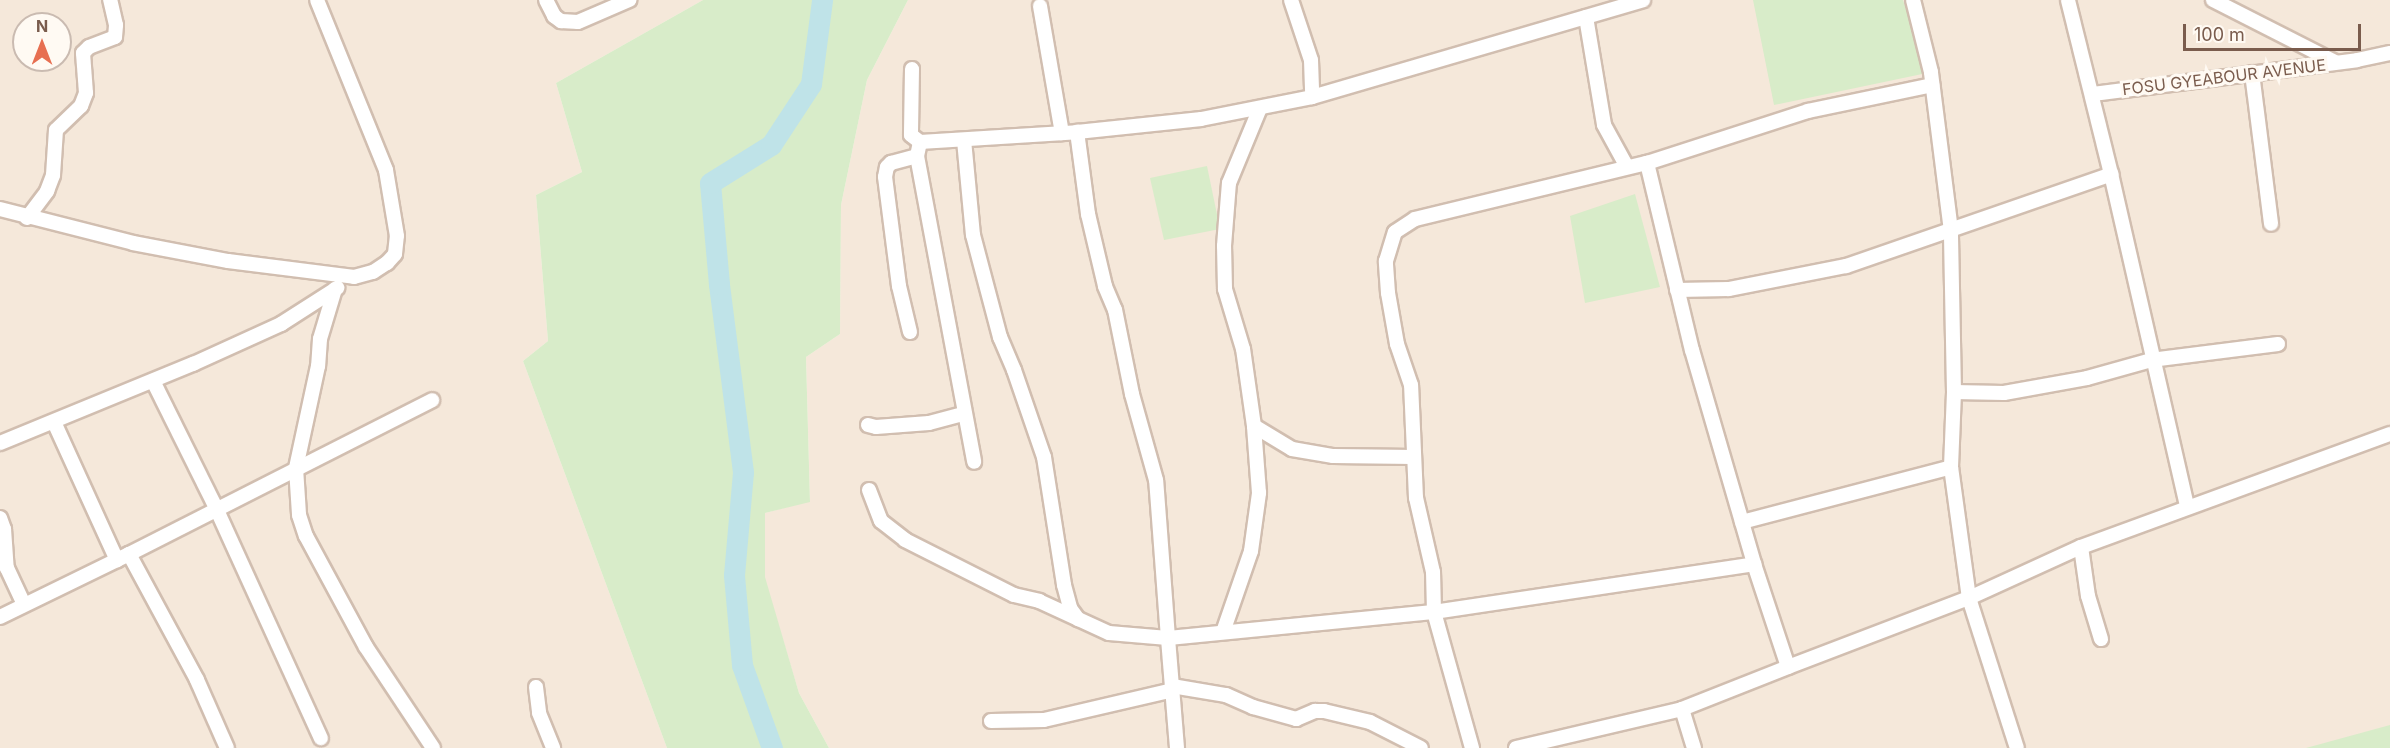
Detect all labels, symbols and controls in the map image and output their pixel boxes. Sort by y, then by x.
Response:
north arrow [12,12,72,72]
scale bar [2186,12,2364,50]
text: N [36,16,48,36]
text: 100 m [2194,24,2245,45]
street label: FOSU GYEABOUR AVENUE [2121,55,2327,99]

